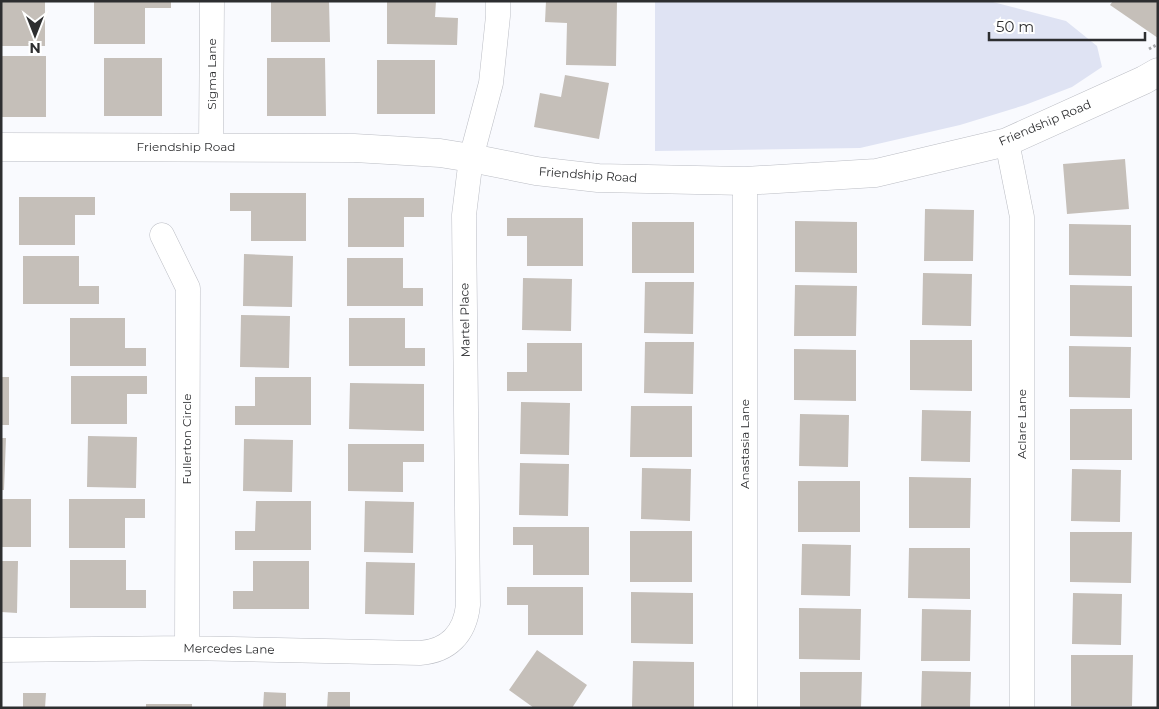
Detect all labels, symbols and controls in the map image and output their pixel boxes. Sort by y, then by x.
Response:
north arrow [10,10,60,60]
scale bar [989,10,1145,42]
text: 50 m [996,17,1034,36]
street label: Sigma Lane [204,38,219,110]
text: N [29,39,41,57]
street label: Friendship Road [996,96,1093,149]
street label: Friendship Road [137,139,235,154]
street label: Friendship Road [538,164,638,185]
street label: Martel Place [456,283,473,357]
street label: Aclare Lane [1014,389,1029,459]
street label: Fullerton Circle [179,393,194,485]
street label: Anastasia Lane [737,399,752,489]
street label: Mercedes Lane [183,640,275,657]

